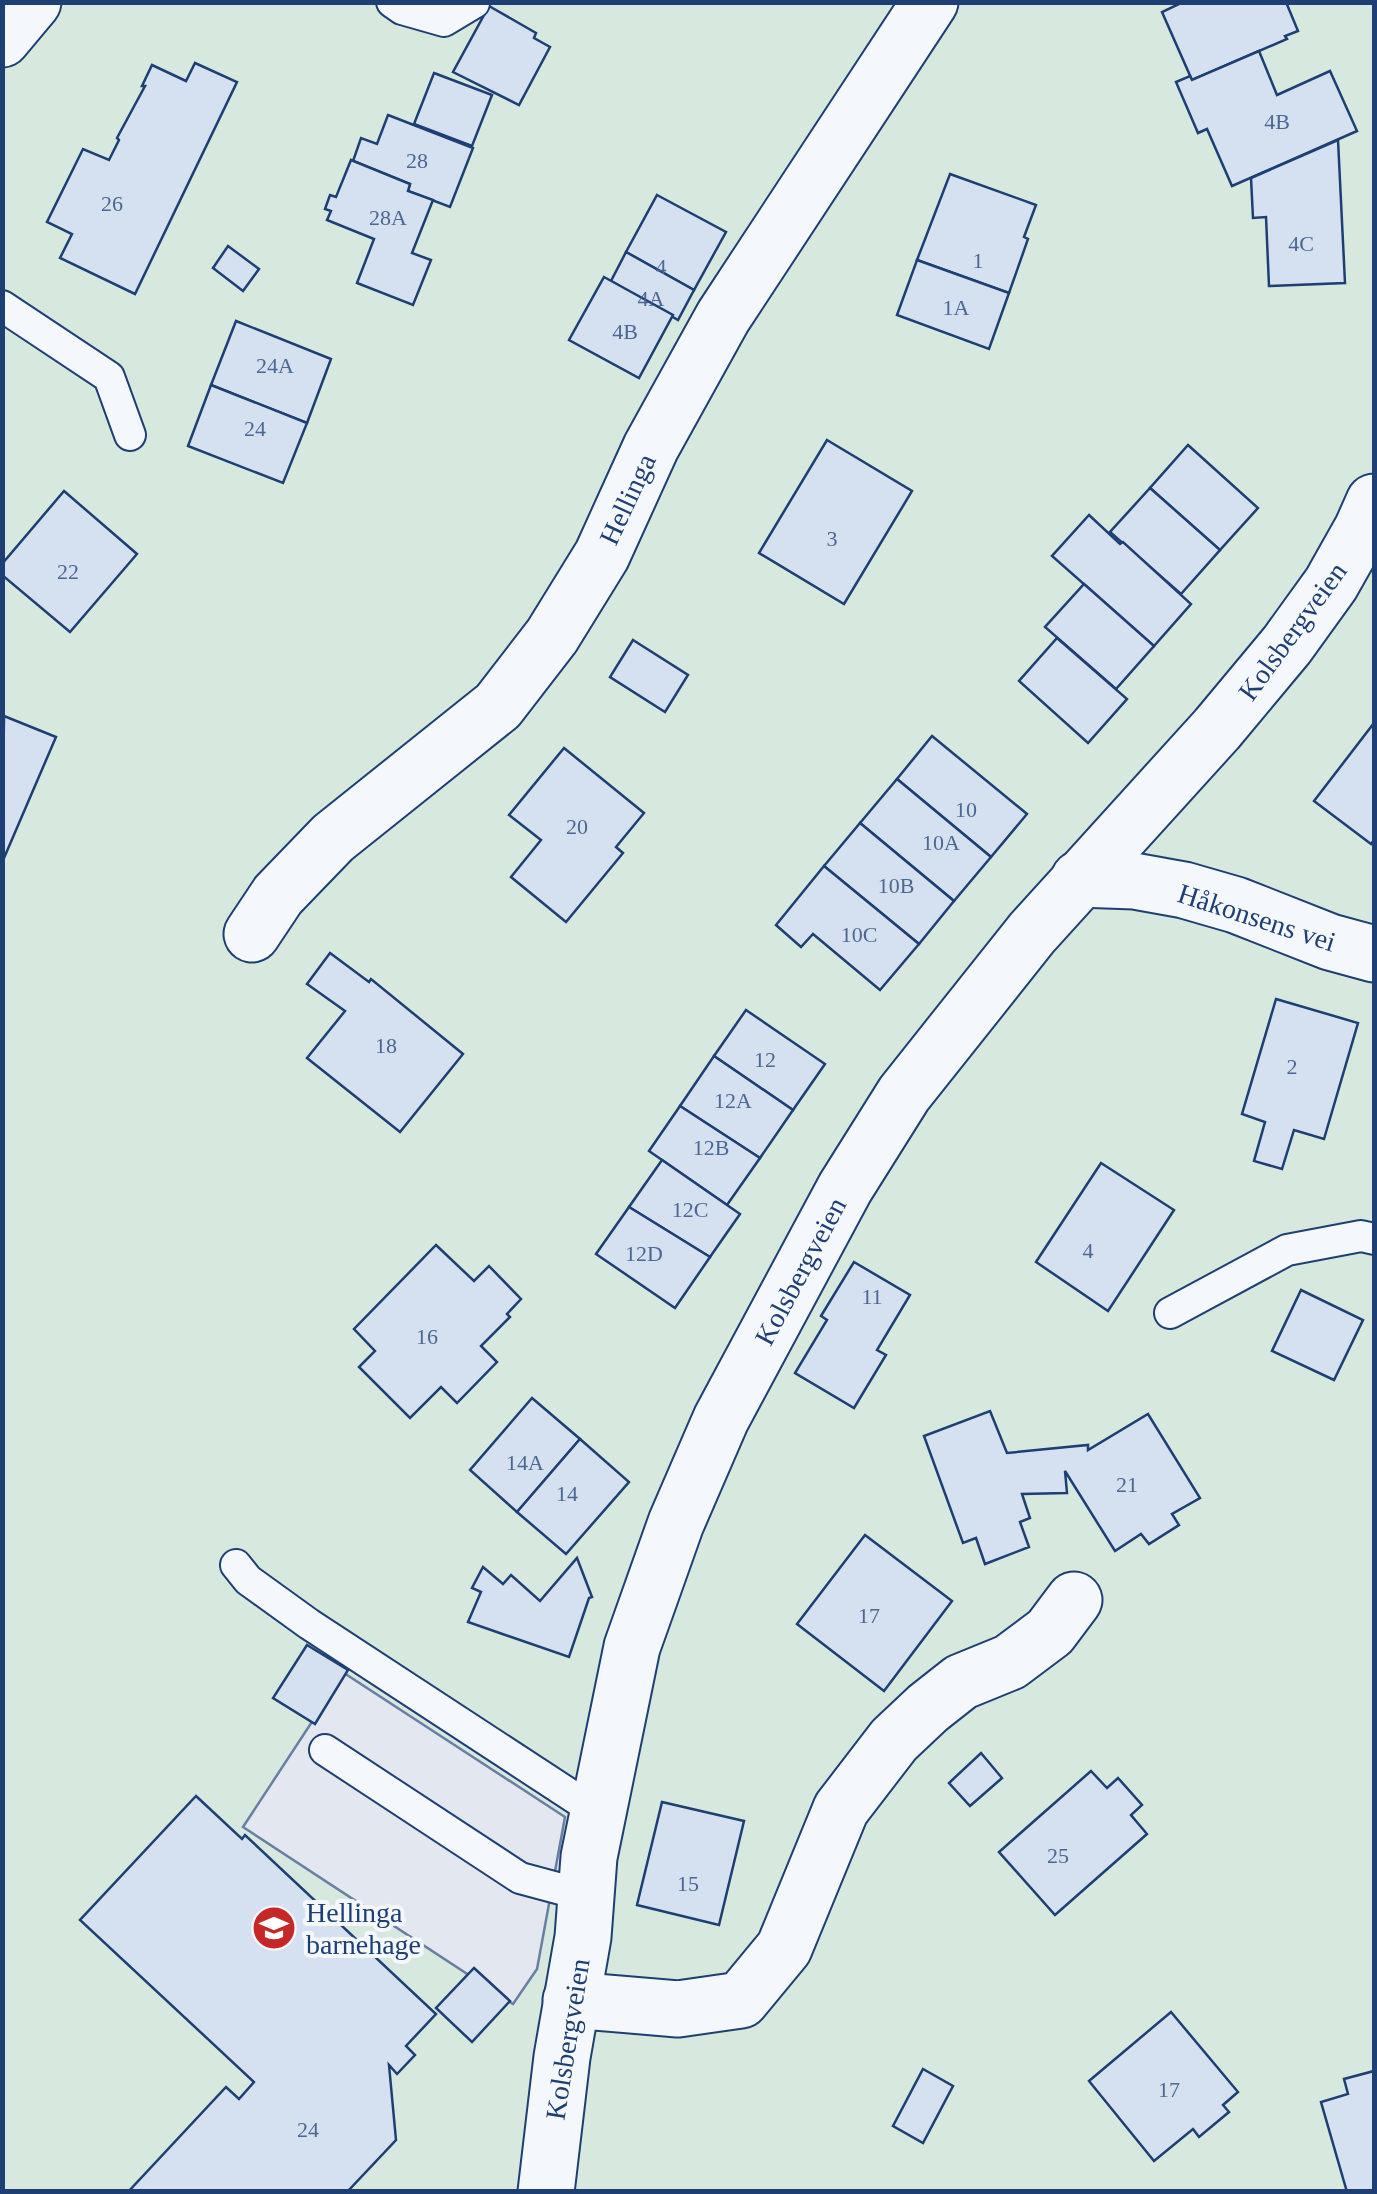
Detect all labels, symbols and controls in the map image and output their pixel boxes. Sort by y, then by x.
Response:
house number: 4B [1264,109,1290,134]
house number: 28 [406,148,428,173]
house number: 26 [101,191,123,216]
house number: 28A [369,205,407,230]
house number: 4C [1288,231,1314,256]
house number: 1 [973,248,984,273]
house number: 4 [656,254,667,279]
house number: 4A [638,286,665,311]
house number: 1A [943,295,970,320]
house number: 4B [612,319,638,344]
house number: 24A [256,353,294,378]
house number: 24 [244,416,266,441]
street label: Hellinga [593,448,662,549]
house number: 3 [827,526,838,551]
street label: Kolsbergveien [1232,556,1353,706]
house number: 22 [57,559,79,584]
house number: 10 [955,797,977,822]
house number: 20 [566,814,588,839]
house number: 10A [922,830,960,855]
house number: 10B [878,873,914,898]
street label: Håkonsens vei [1174,877,1340,958]
house number: 10C [841,922,877,947]
house number: 18 [375,1033,397,1058]
house number: 12 [754,1047,776,1072]
house number: 2 [1287,1054,1298,1079]
house number: 12A [714,1088,752,1113]
house number: 12B [693,1135,729,1160]
street label: Kolsbergveien [749,1192,852,1350]
house number: 12C [672,1197,708,1222]
house number: 4 [1083,1238,1094,1263]
house number: 12D [625,1241,663,1266]
house number: 11 [861,1284,883,1309]
house number: 16 [416,1324,438,1349]
house number: 14A [506,1450,544,1475]
house number: 21 [1116,1472,1138,1497]
house number: 14 [556,1481,578,1506]
house number: 17 [858,1603,880,1628]
house number: 25 [1047,1843,1069,1868]
house number: 15 [677,1871,699,1896]
place label: Hellinga barnehage [306,1897,421,1960]
school or university icon: Hellinga barnehage [251,1905,297,1951]
street label: Kolsbergveien [539,1956,596,2122]
house number: 17 [1158,2077,1180,2102]
house number: 24 [297,2117,319,2142]

